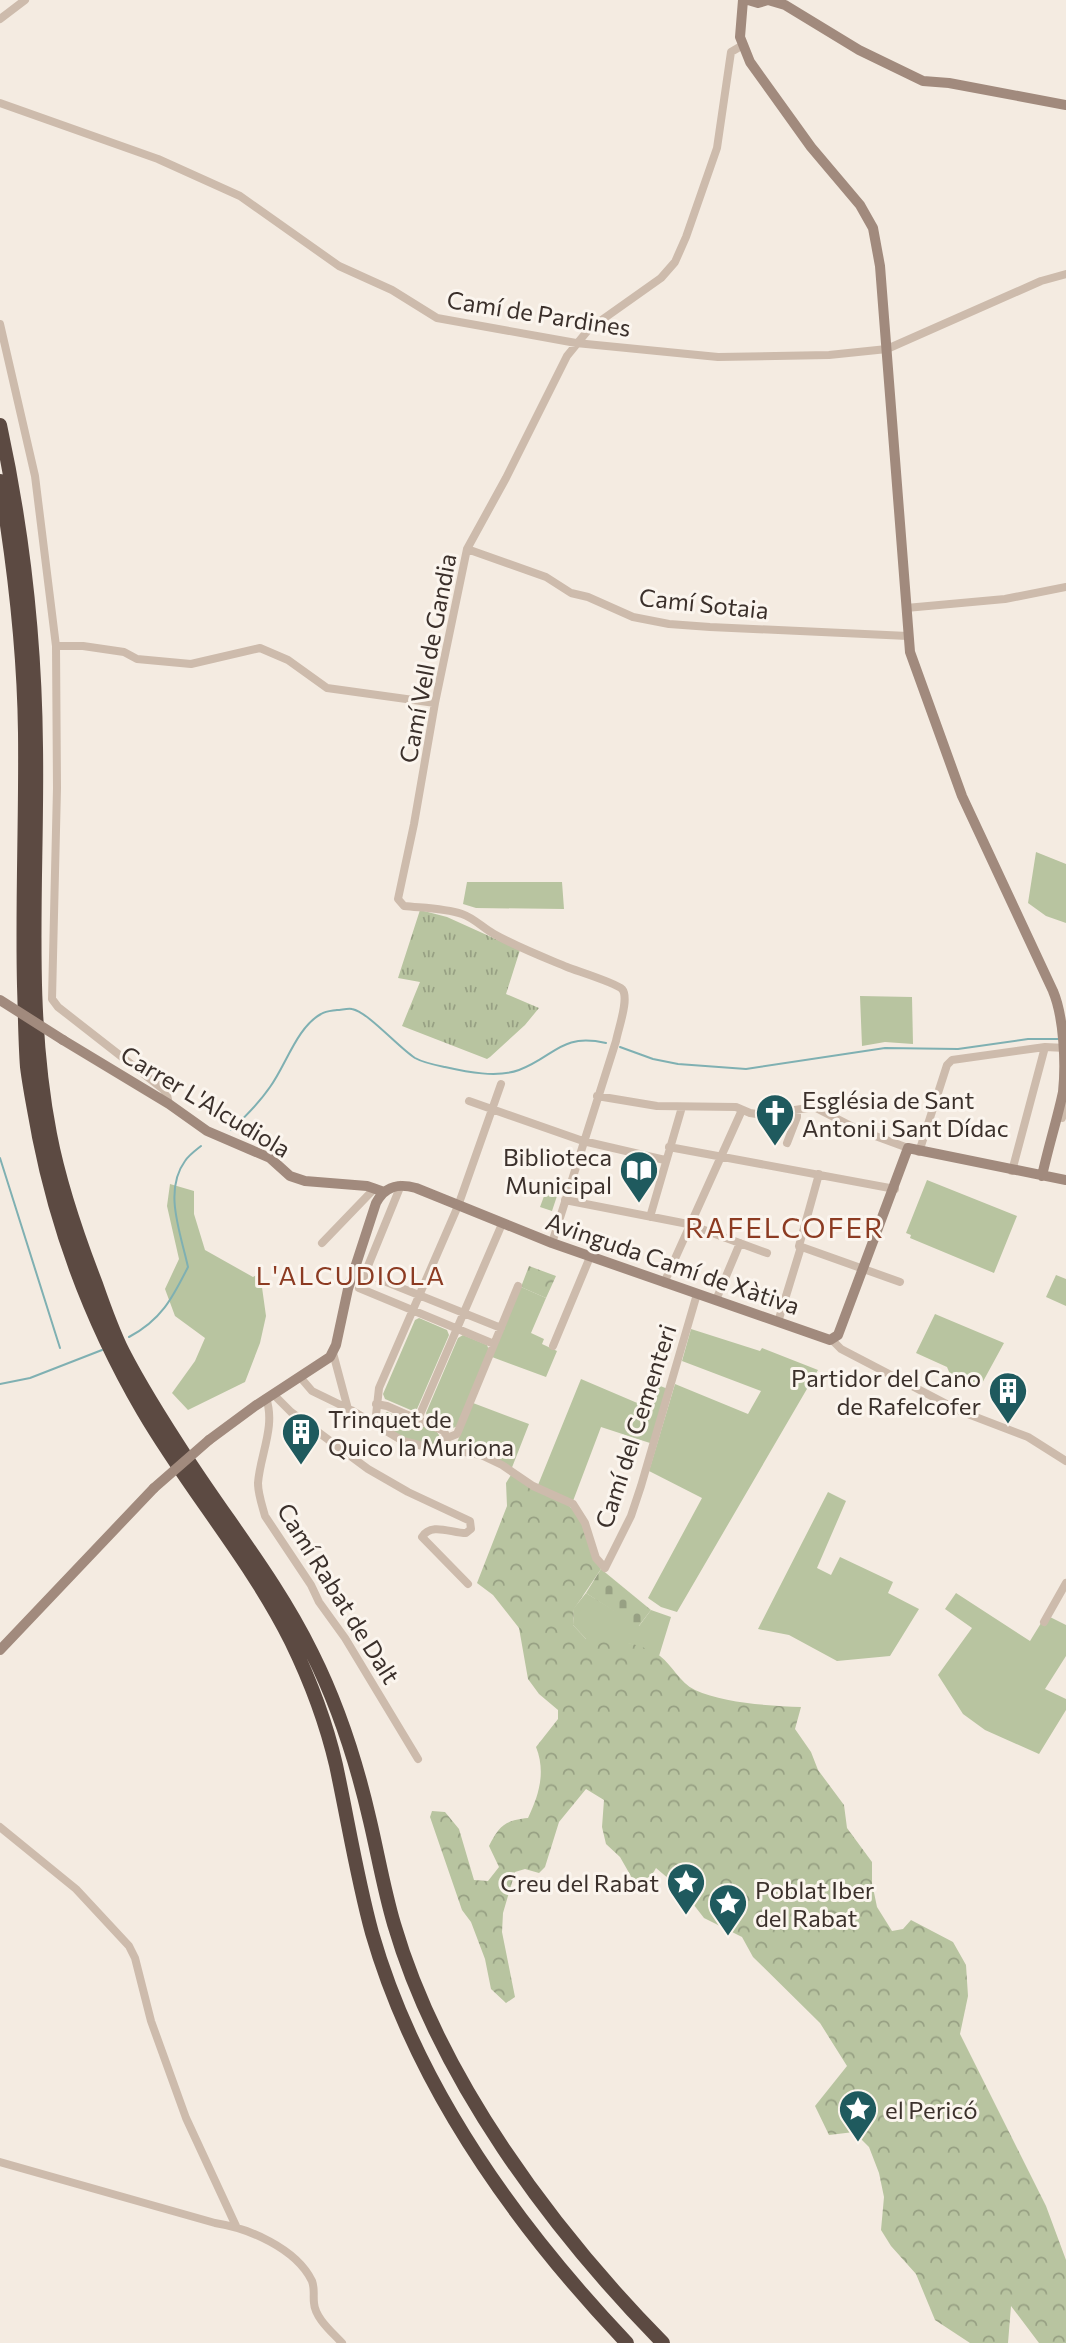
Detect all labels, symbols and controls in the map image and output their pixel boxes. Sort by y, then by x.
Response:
street label: Camí de Pardines [445,284,633,342]
street label: Camí Vell de Gandia [392,551,462,765]
street label: Camí Sotaia [638,582,770,624]
street label: Carrer L'Alcudiola [116,1039,296,1163]
place label: Església de Sant Antoni i Sant Dídac [802,1085,1009,1142]
church icon: Església de Sant Antoni i Sant Dídac [754,1092,796,1147]
place label: Biblioteca Municipal [503,1142,612,1199]
library icon: Biblioteca Municipal [618,1149,660,1204]
street label: Avinguda Camí de Xàtiva [542,1206,804,1320]
district label: RAFELCOFER [685,1210,885,1244]
district label: L'ALCUDIOLA [256,1259,446,1290]
street label: Camí del Cementeri [588,1320,682,1532]
place label: Partidor del Cano de Rafelcofer [791,1363,981,1420]
building icon: Partidor del Cano de Rafelcofer [987,1370,1029,1425]
place label: Trinquet de Quico la Muriona [328,1404,514,1461]
building icon: Trinquet de Quico la Muriona [280,1411,322,1466]
street label: Camí Rabat de Dalt [272,1497,406,1689]
place icon: Creu del Rabat [665,1861,707,1916]
place label: Creu del Rabat [500,1868,659,1897]
place label: Poblat Iber del Rabat [755,1875,875,1932]
place icon: Poblat Iber del Rabat [707,1882,749,1937]
place icon: el Pericó [837,2088,879,2143]
place label: el Pericó [885,2095,978,2124]

